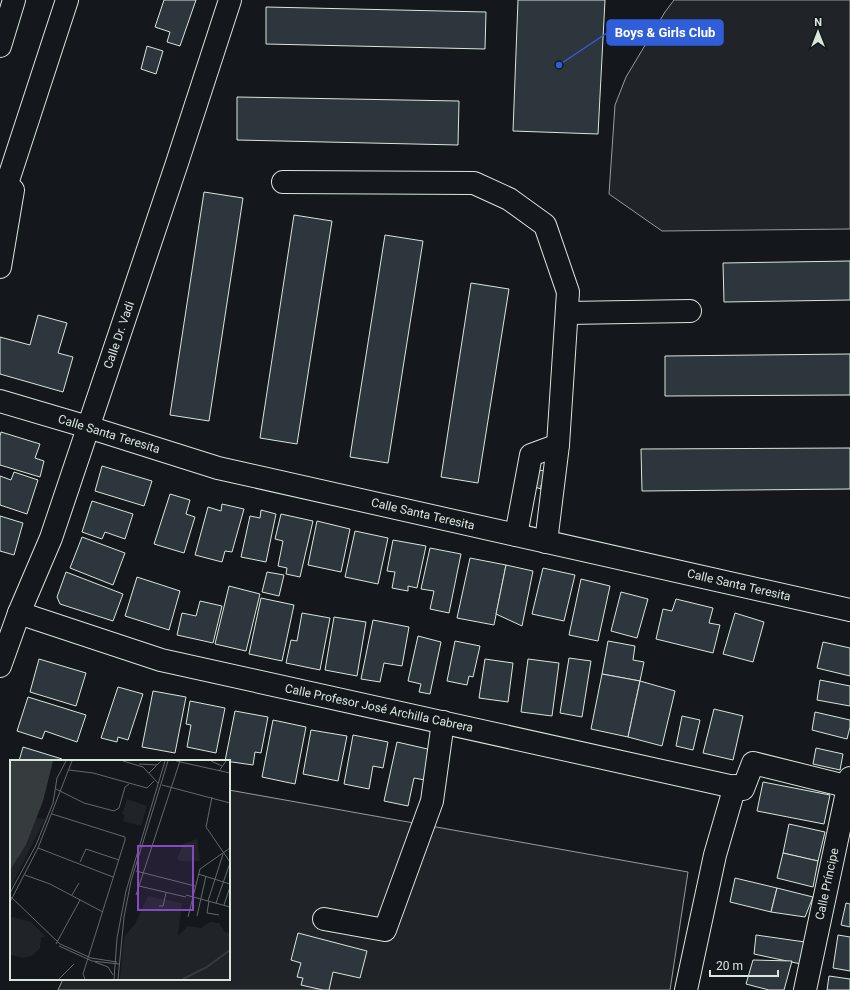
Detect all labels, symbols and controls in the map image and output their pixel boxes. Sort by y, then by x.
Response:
north arrow [798,12,838,52]
text: N [814,16,822,29]
callout: Boys & Girls Club [607,20,723,45]
text: Boys & Girls Club [615,25,715,40]
street label: Calle Dr. Vadi [101,299,137,371]
street label: Calle Santa Teresita [56,412,162,456]
street label: Calle Santa Teresita [370,495,476,533]
street label: Calle Santa Teresita [686,566,792,604]
street label: Calle Profesor José Archilla Cabrera [284,681,474,735]
inset map [10,760,230,980]
street label: Calle Príncipe [813,847,841,921]
scale bar [710,952,778,978]
text: 20 m [716,959,743,973]

